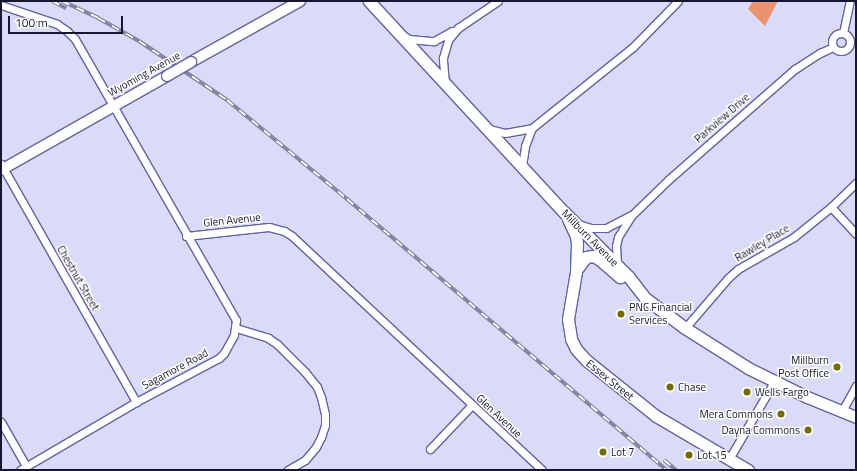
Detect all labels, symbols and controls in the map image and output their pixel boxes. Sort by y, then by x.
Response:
scale bar [10,8,125,34]
text: 100 m [15,13,48,32]
street label: Wyoming Avenue [105,49,183,99]
street label: Parkview Drive [692,90,752,146]
street label: Millburn Avenue [559,207,621,269]
street label: Glen Avenue [203,210,261,230]
street label: Rawley Place [732,222,792,264]
street label: Chestnut Street [54,243,102,313]
place label: PNC Financial Services [629,301,692,327]
marker: PNC Financial Services [616,309,626,319]
street label: Sagamore Road [140,346,210,392]
place label: Millburn Post Office [778,354,829,380]
street label: Essex Street [583,357,637,403]
marker: Millburn Post Office [832,362,842,372]
place label: Chase [678,380,706,394]
marker: Chase [665,382,675,392]
place label: Wells Fargo [755,385,809,399]
marker: Wells Fargo [742,387,752,397]
street label: Glen Avenue [473,392,525,440]
place label: Mera Commons [700,407,773,421]
marker: Mera Commons [776,409,786,419]
place label: Dayna Commons [721,423,800,437]
marker: Dayna Commons [803,425,813,435]
place label: Lot 7 [611,445,634,459]
marker: Lot 7 [598,447,608,457]
place label: Lot 15 [697,448,727,462]
marker: Lot 15 [684,450,694,460]

